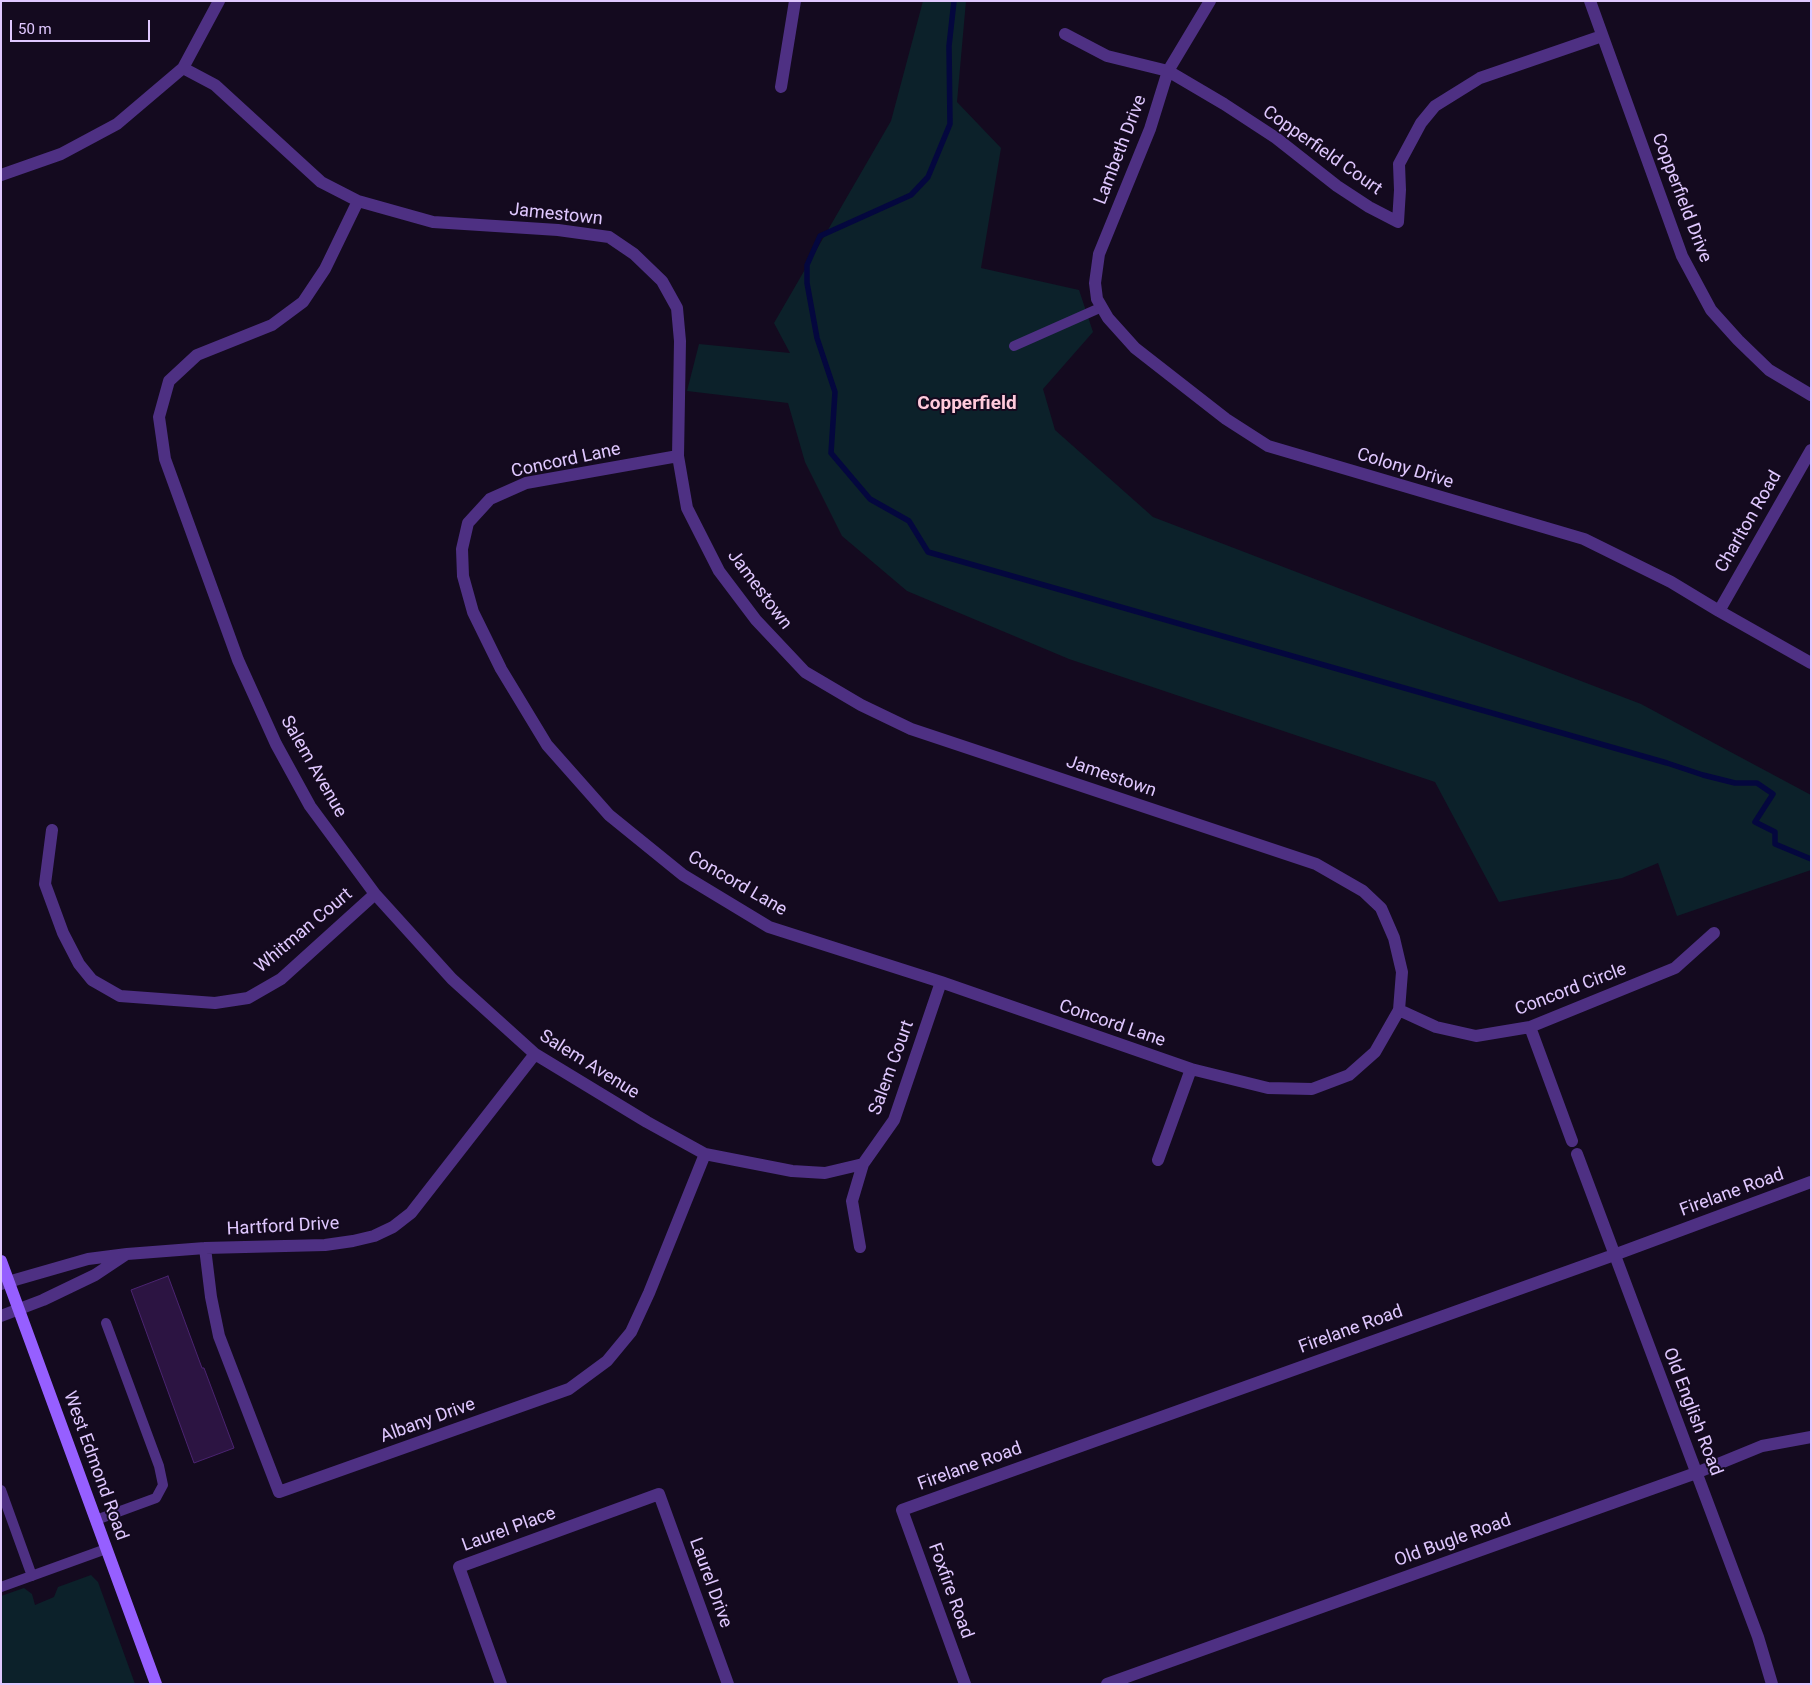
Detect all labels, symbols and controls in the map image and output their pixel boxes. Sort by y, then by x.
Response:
scale bar [12,10,152,42]
text: 50 m [18,20,52,38]
street label: Lambeth Drive [1090,92,1152,208]
street label: Copperfield Court [1258,102,1386,200]
street label: Copperfield Drive [1646,130,1716,266]
street label: Jamestown [508,199,604,231]
district label: Copperfield [917,393,1017,415]
street label: Concord Lane [509,439,623,483]
street label: Colony Drive [1354,444,1456,494]
street label: Charlton Road [1711,467,1787,577]
street label: Jamestown [722,546,796,634]
street label: Salem Avenue [275,712,351,822]
street label: Jamestown [1063,752,1159,802]
street label: Concord Lane [683,847,791,921]
street label: Whitman Court [251,884,357,978]
street label: Concord Circle [1512,959,1630,1021]
street label: Concord Lane [1056,996,1168,1052]
street label: Salem Court [865,1018,919,1118]
street label: Salem Avenue [535,1026,643,1104]
street label: Firelane Road [1677,1164,1787,1222]
street label: Hartford Drive [226,1213,340,1241]
street label: Firelane Road [1296,1301,1406,1359]
street label: Old English Road [1658,1345,1726,1479]
street label: West Edmond Road [58,1389,132,1543]
street label: Albany Drive [378,1394,478,1448]
street label: Firelane Road [915,1438,1025,1496]
street label: Laurel Place [459,1503,559,1557]
street label: Old Bugle Road [1392,1510,1514,1572]
street label: Laurel Drive [684,1535,736,1631]
street label: Foxfire Road [923,1540,977,1642]

